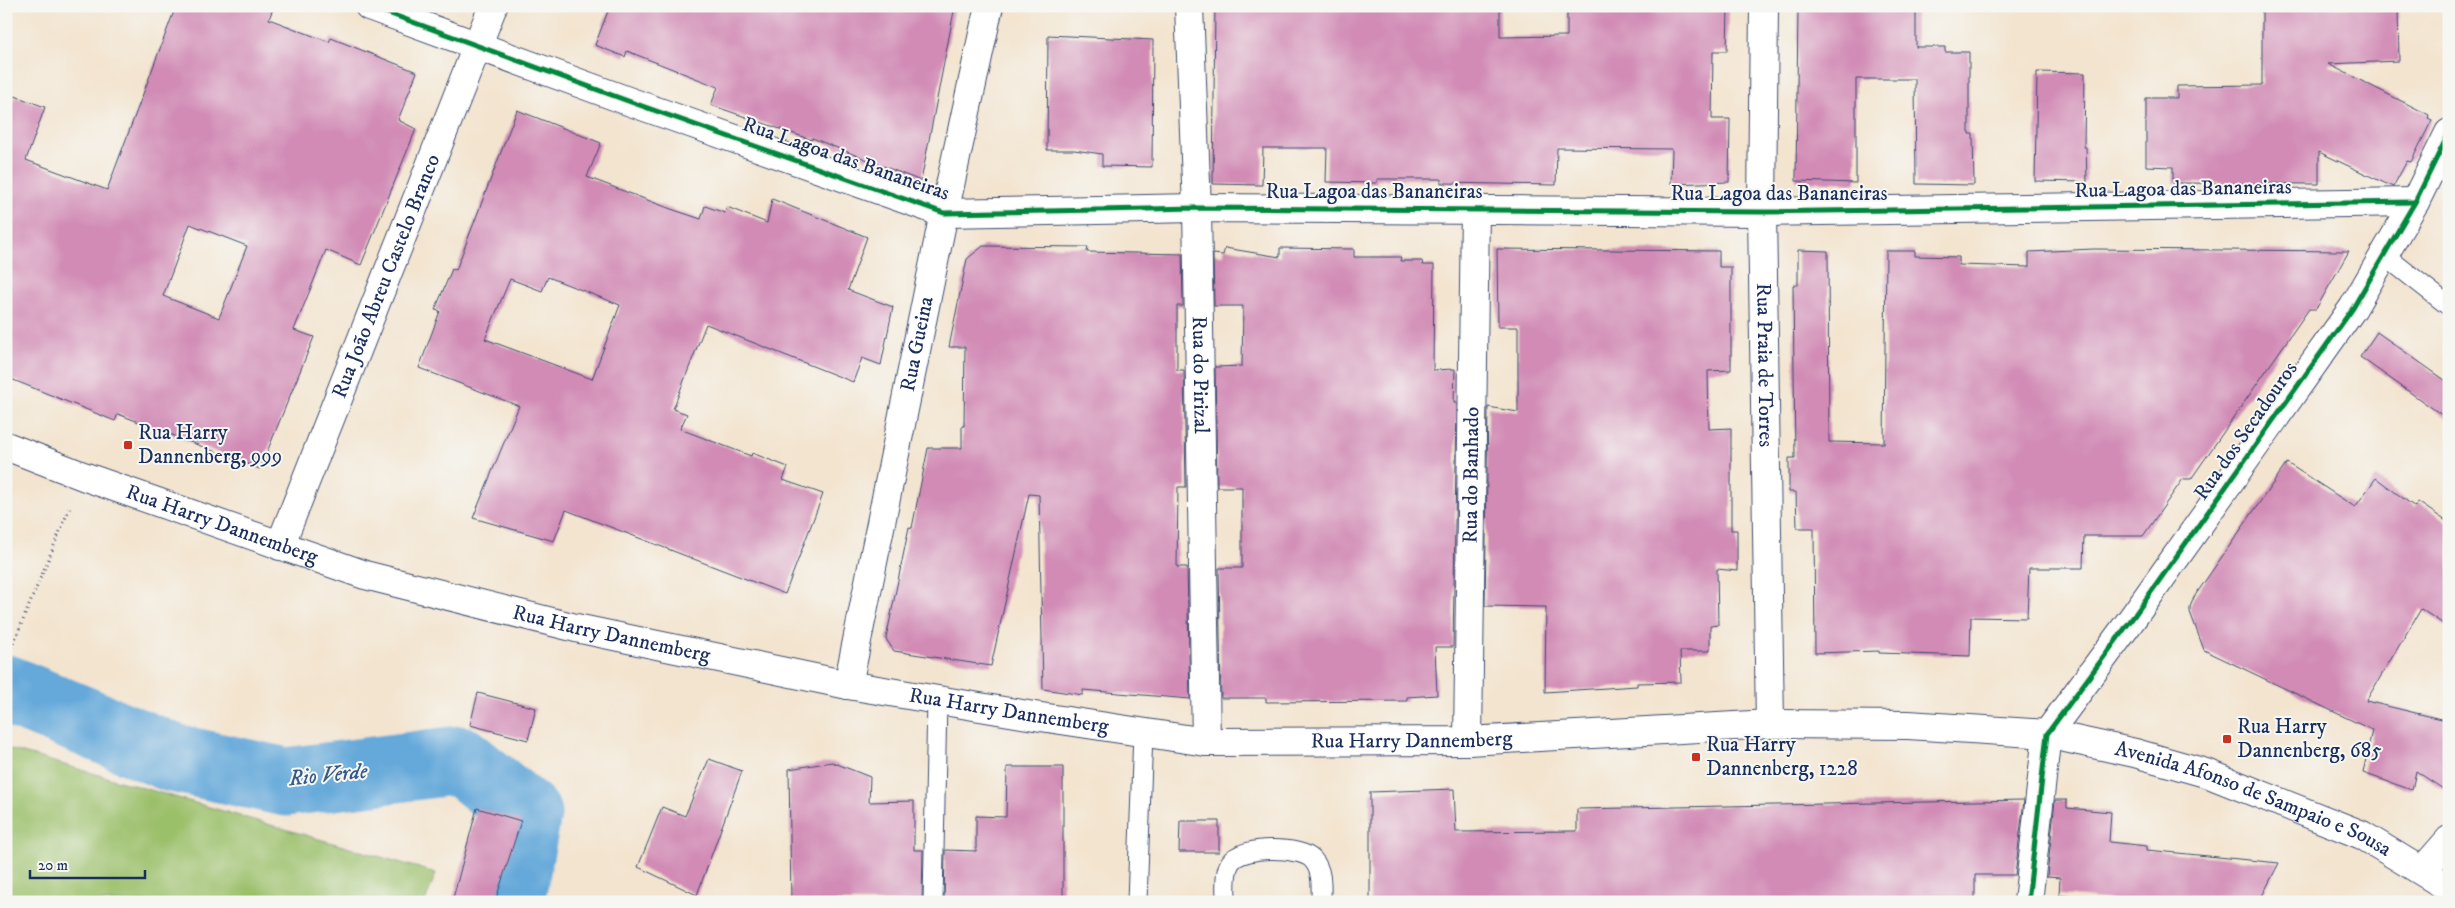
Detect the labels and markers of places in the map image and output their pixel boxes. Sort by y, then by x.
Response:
place label: Rua Harry Dannenberg, 999 [138,420,282,470]
marker: Rua Harry Dannenberg, 999 [122,439,134,451]
place label: Rua Harry Dannenberg, 685 [2237,714,2382,764]
place label: Rua Harry Dannenberg, 1228 [1706,732,1858,782]
marker: Rua Harry Dannenberg, 685 [2221,733,2233,745]
marker: Rua Harry Dannenberg, 1228 [1690,751,1702,763]

